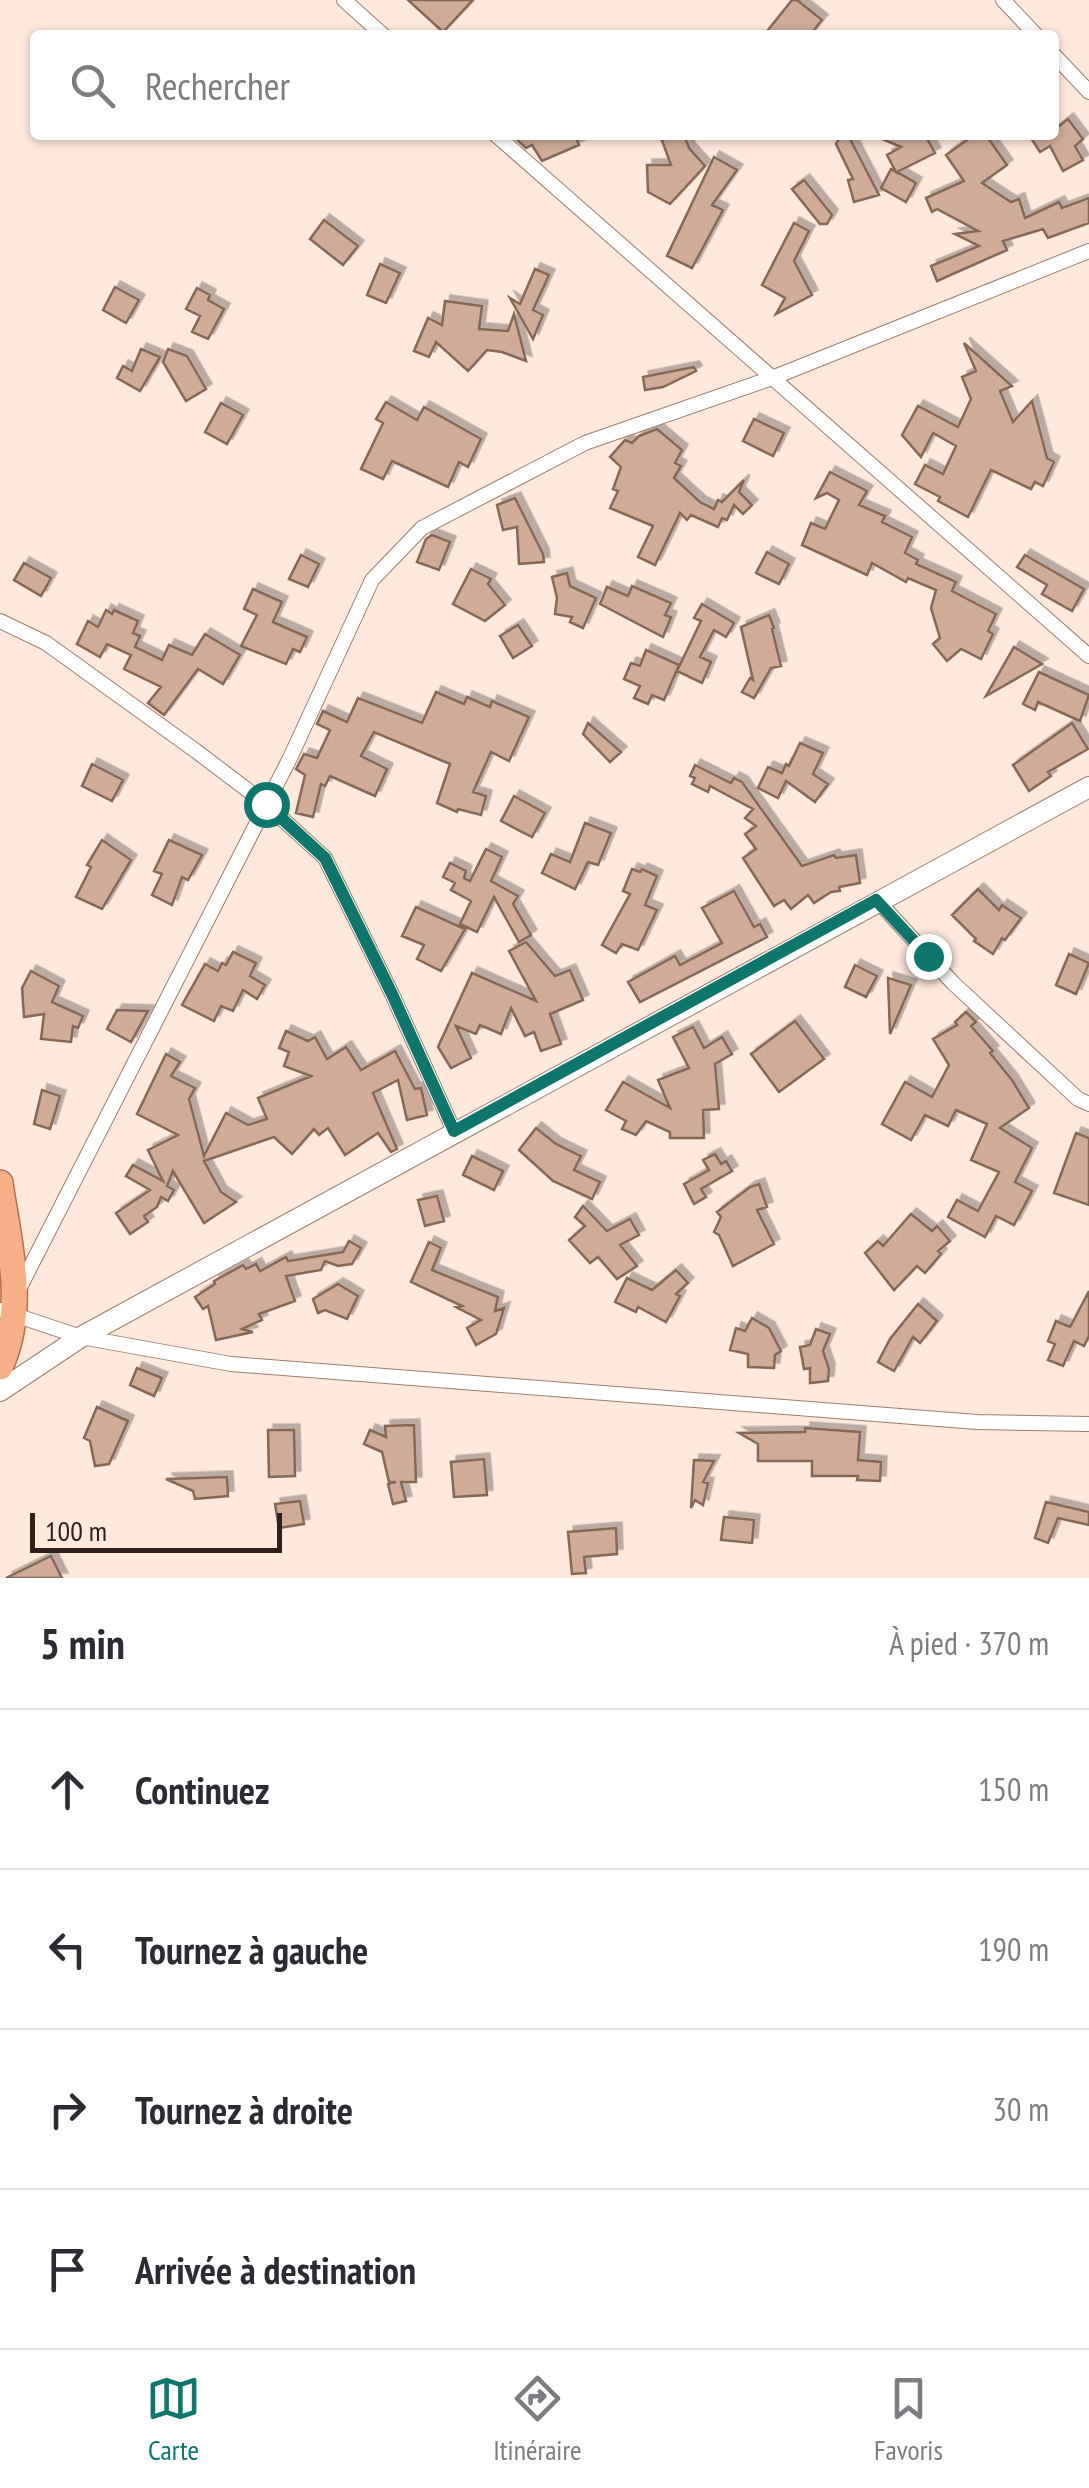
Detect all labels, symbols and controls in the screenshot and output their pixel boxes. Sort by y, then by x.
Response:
search box [30,30,1059,140]
icon: search [65,58,120,113]
text: Rechercher [145,61,290,110]
route start [244,782,290,828]
route end [906,934,952,980]
scale bar [30,1508,282,1552]
text: 100 m [45,1512,107,1549]
text: 5 min [40,1616,125,1671]
text: À pied · 370 m [889,1622,1049,1664]
icon: ahead [40,1762,95,1817]
text: Continuez [135,1765,270,1814]
text: 150 m [978,1768,1049,1810]
icon: left [40,1922,95,1977]
text: Tournez à gauche [135,1925,368,1974]
text: 190 m [978,1928,1049,1970]
icon: right [40,2082,95,2137]
text: Tournez à droite [135,2085,353,2134]
text: 30 m [993,2088,1049,2130]
icon: arrive [40,2242,95,2297]
text: Arrivée à destination [135,2245,416,2294]
tab: Carte [146,2371,201,2468]
tab: Itinéraire [493,2371,582,2468]
tab: Favoris [874,2371,943,2468]

